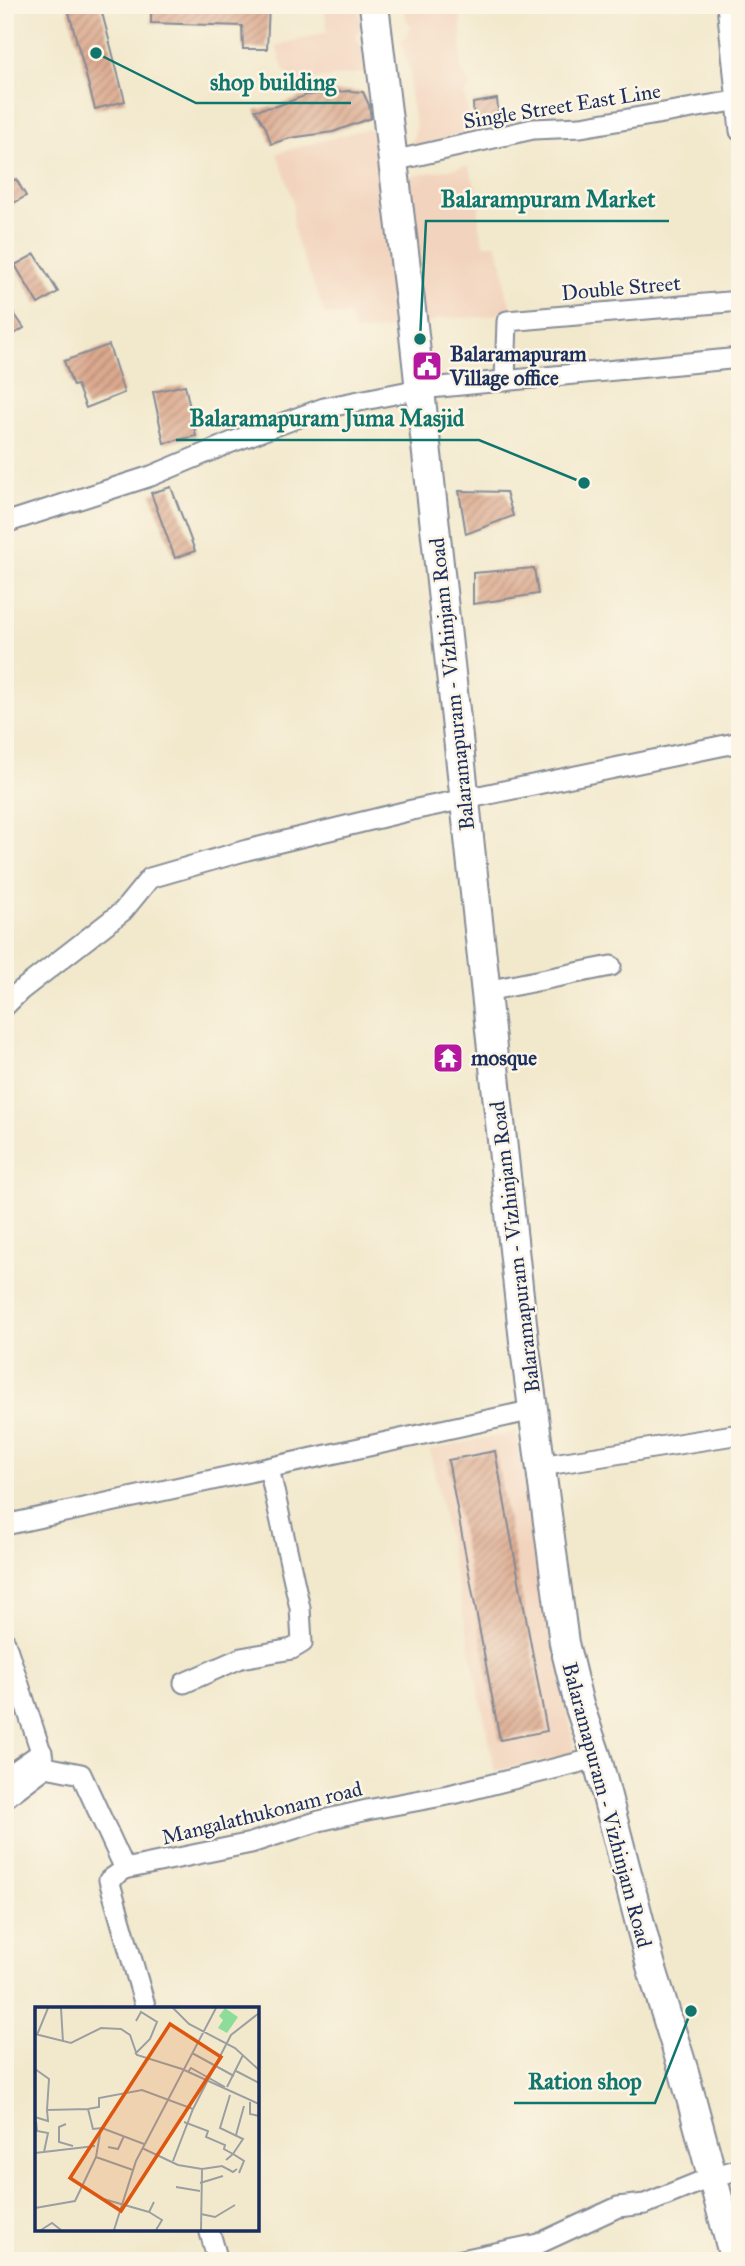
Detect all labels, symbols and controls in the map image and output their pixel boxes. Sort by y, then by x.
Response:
callout: shop building [196,59,351,103]
text: shop building [210,68,337,97]
street label: Single Street East Line [461,78,663,134]
callout: Balarampuram Market [426,177,669,221]
text: Balarampuram Market [441,185,656,214]
street label: Double Street [560,270,682,306]
place label: Balaramapuram Village office [449,341,587,391]
public building icon: Balaramapuram Village office [410,349,444,383]
callout: Balaramapuram Juma Masjid [176,396,479,440]
text: Balaramapuram Juma Masjid [190,404,465,433]
street label: Balaramapuram - Vizhinjam Road [424,536,480,832]
temple icon: mosque [431,1041,465,1075]
place label: mosque [470,1045,537,1071]
street label: Balaramapuram - Vizhinjam Road [484,1099,546,1395]
street label: Balaramapuram - Vizhinjam Road [556,1660,658,1951]
street label: Mangalathukonam road [159,1775,365,1851]
inset map [35,2007,259,2231]
callout: Ration shop [514,2059,655,2103]
text: Ration shop [528,2067,642,2096]

